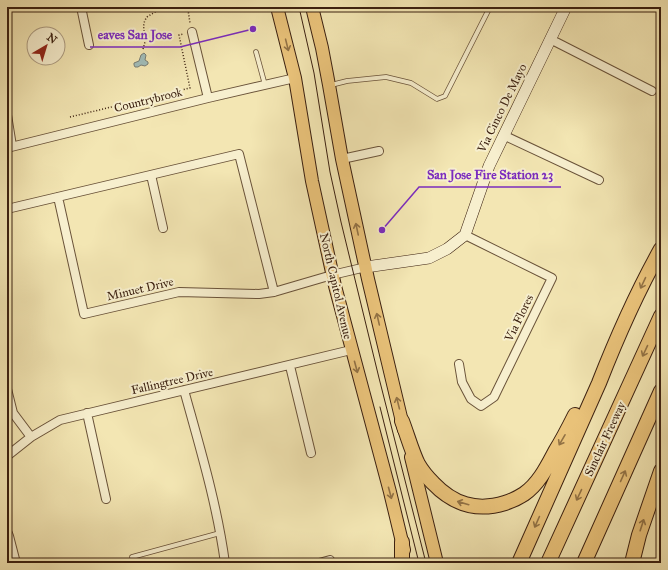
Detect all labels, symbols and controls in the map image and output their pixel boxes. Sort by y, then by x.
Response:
callout: eaves San Jose [90,22,180,47]
north arrow [26,26,66,66]
text: eaves San Jose [98,27,173,43]
text: N [44,31,60,47]
one-way arrow [284,38,291,51]
street label: Via Cinco De Mayo [474,61,530,156]
street label: Countrybrook [113,85,184,115]
callout: San Jose Fire Station 23 [419,162,561,187]
text: San Jose Fire Station 23 [427,167,553,183]
one-way arrow [353,223,361,236]
street label: North Capitol Avenue [317,231,355,341]
street label: Minuet Drive [105,275,175,303]
one-way arrow [639,277,646,289]
street label: Via Flores [501,292,536,345]
one-way arrow [373,313,381,326]
one-way arrow [641,345,648,357]
one-way arrow [353,361,360,374]
street label: Fallingtree Drive [130,365,214,398]
one-way arrow [393,396,401,409]
street label: Sinclair Freeway [582,399,629,479]
one-way arrow [557,434,565,446]
one-way arrow [620,471,627,483]
one-way arrow [387,486,394,499]
one-way arrow [575,489,583,501]
one-way arrow [457,499,470,507]
one-way arrow [533,516,540,528]
one-way arrow [639,519,646,532]

